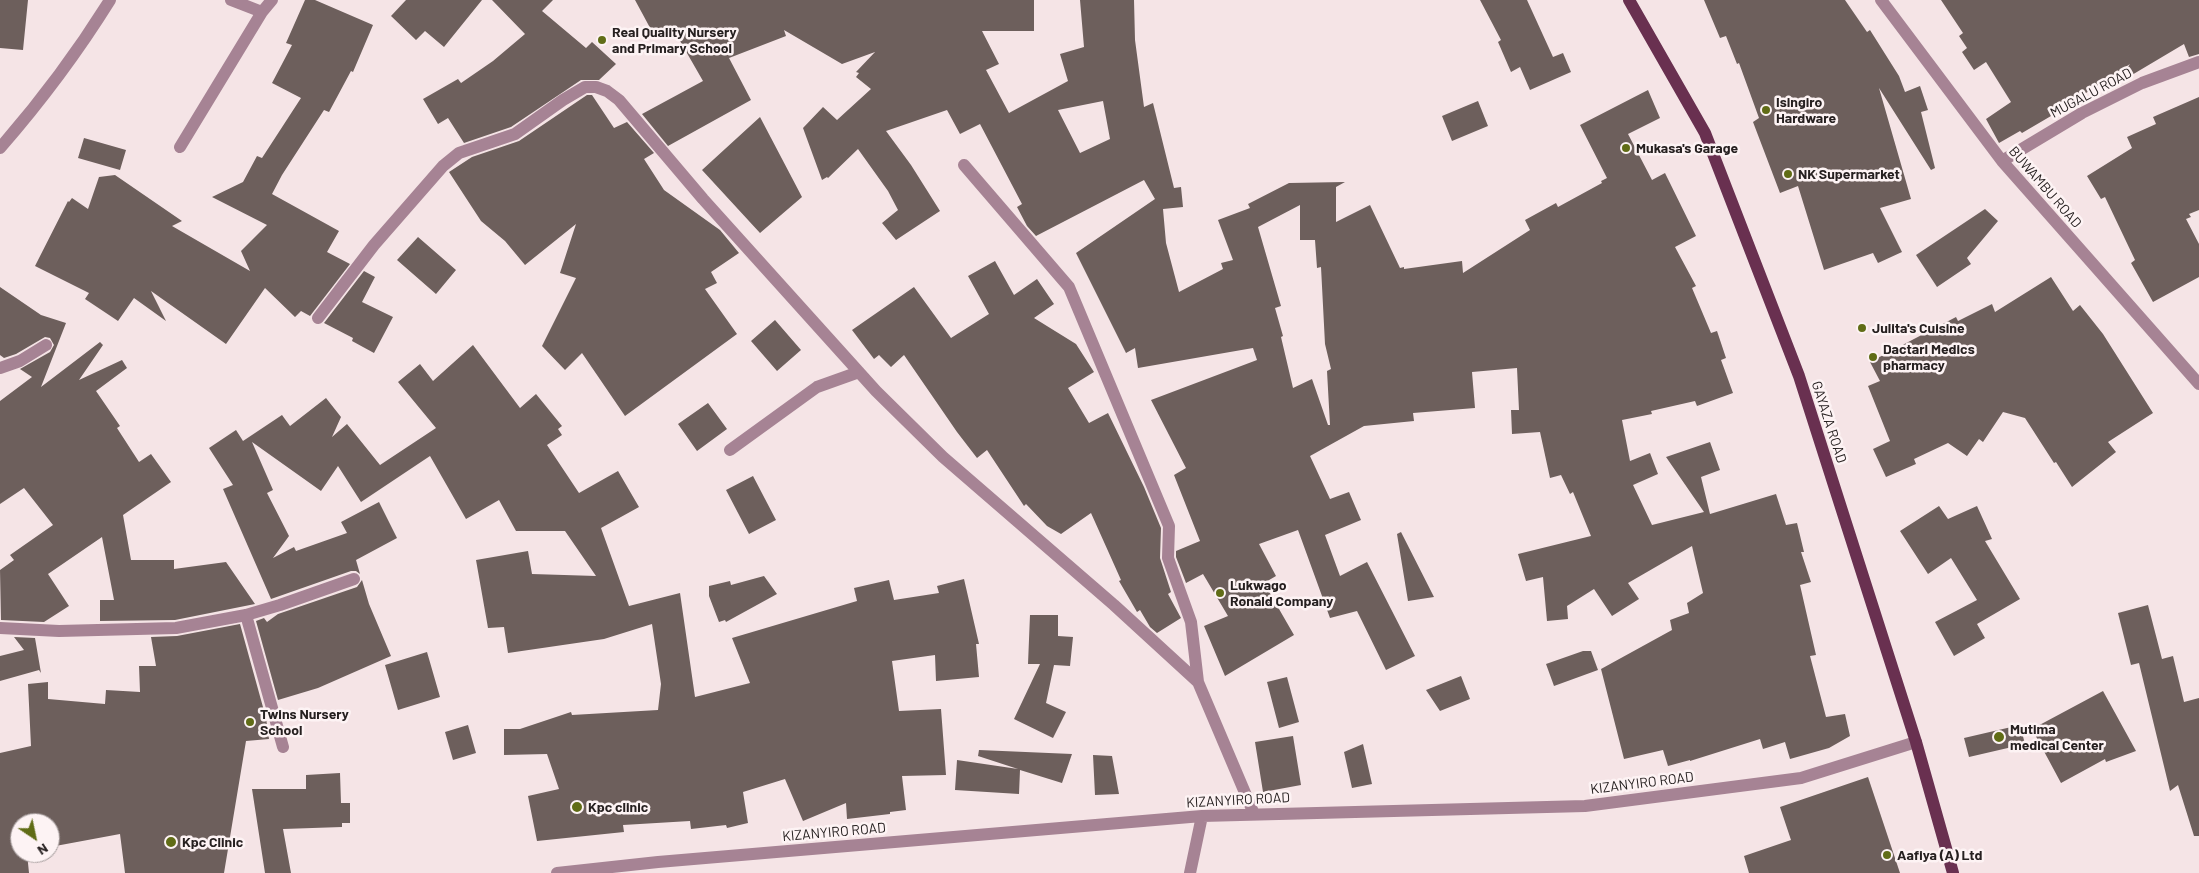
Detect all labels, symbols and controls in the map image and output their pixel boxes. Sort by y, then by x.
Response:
place label: Real Quality Nursery and Primary School [612,24,737,56]
marker: Real Quality Nursery and Primary School [596,34,608,46]
street label: MUGALU ROAD [2047,64,2135,122]
place label: Isingiro Hardware [1776,94,1836,126]
marker: Isingiro Hardware [1760,104,1772,116]
place label: Mukasa's Garage [1636,140,1738,156]
marker: Mukasa's Garage [1620,142,1632,154]
street label: BUWAMBU ROAD [2005,143,2085,231]
place label: NK Supermarket [1798,166,1900,182]
marker: NK Supermarket [1782,168,1794,180]
place label: Julita's Cuisine [1872,320,1965,336]
marker: Julita's Cuisine [1856,322,1868,334]
place label: Dactari Medics pharmacy [1883,341,1975,374]
marker: Dactari Medics pharmacy [1867,351,1879,363]
street label: GAYAZA ROAD [1808,379,1850,465]
place label: Lukwago Ronald Company [1230,577,1333,610]
marker: Lukwago Ronald Company [1214,587,1226,599]
place label: Twins Nursery School [260,706,349,739]
marker: Twins Nursery School [244,716,256,728]
place label: Mutima medical Center [2010,721,2104,754]
marker: Mutima medical Center [1992,730,2006,744]
street label: KIZANYIRO ROAD [1589,768,1695,798]
street label: KIZANYIRO ROAD [1186,789,1290,811]
place label: Kpc clinic [588,799,648,815]
marker: Kpc clinic [570,800,584,814]
north arrow [10,813,60,863]
street label: KIZANYIRO ROAD [782,819,886,845]
place label: Kpc Clinic [182,834,243,850]
marker: Kpc Clinic [164,835,178,849]
text: N [34,840,52,860]
place label: Aafiya (A) Ltd [1897,847,1982,863]
marker: Aafiya (A) Ltd [1881,849,1893,861]

